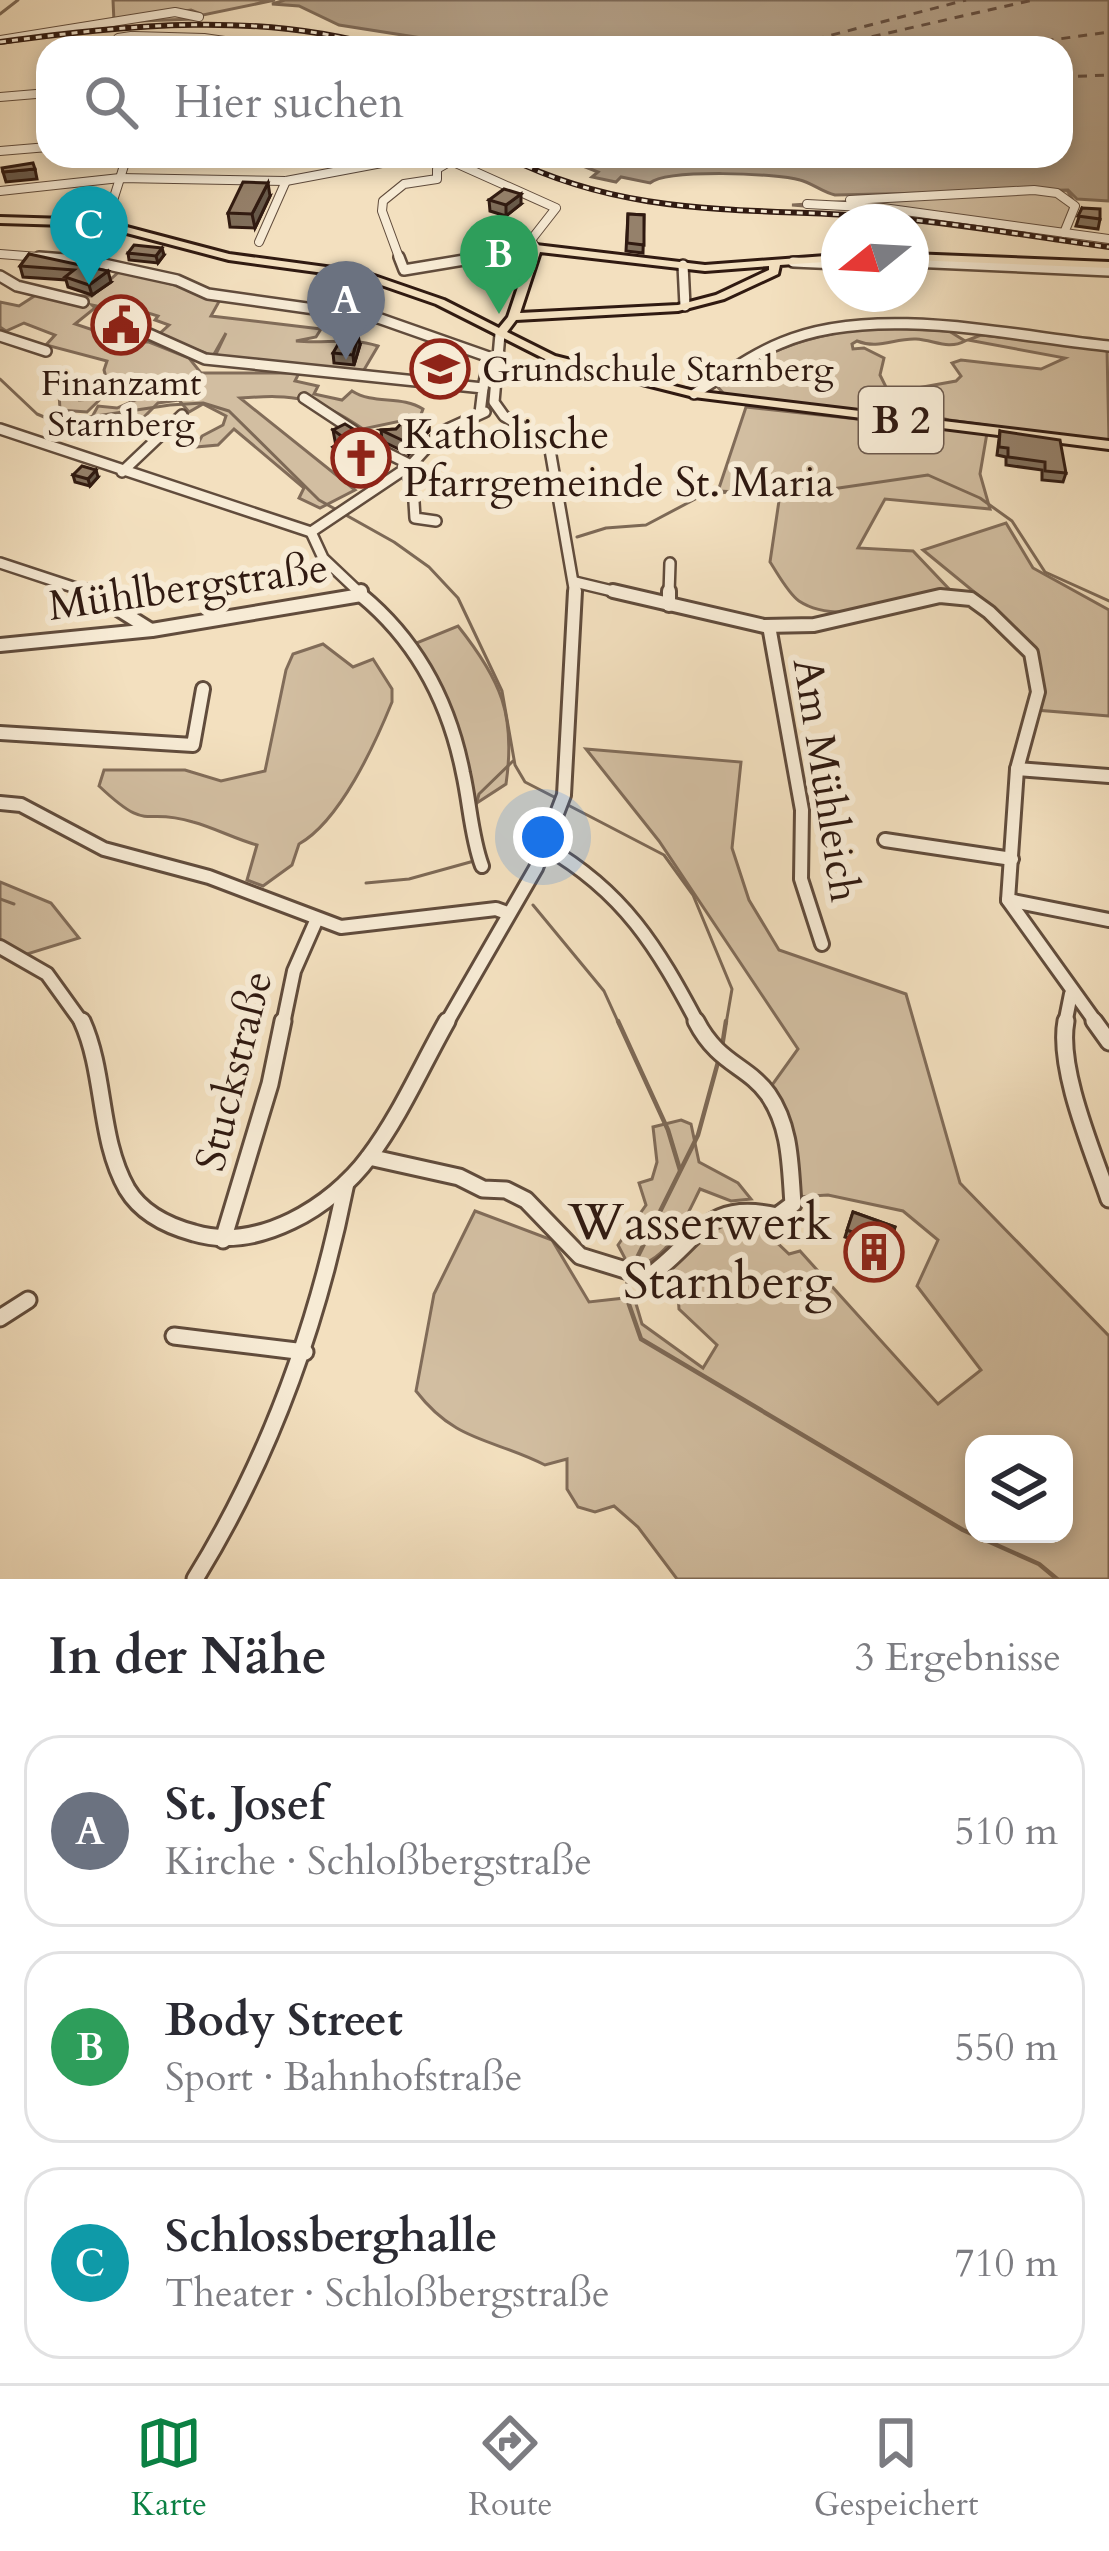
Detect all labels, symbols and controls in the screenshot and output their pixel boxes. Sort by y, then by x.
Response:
search box [36,36,1073,168]
icon: search [78,69,144,135]
text: Hier suchen [174,72,404,133]
pin: C [50,186,128,285]
north arrow [821,204,929,312]
pin: B [460,215,538,314]
pin: A [307,261,385,360]
public building icon: Finanzamt Starnberg [90,294,152,356]
school or university icon: Grundschule Starnberg [409,338,471,400]
place label: Grundschule Starnberg [482,345,835,394]
place label: Finanzamt Starnberg [41,359,201,449]
road number: B 2 [859,387,943,453]
place label: Katholische Pfarrgemeinde St. Maria [403,406,834,511]
church icon: Katholische Pfarrgemeinde St. Maria [330,427,392,489]
street label: Mühlbergstraße [45,539,331,635]
street label: Am Mühleich [779,654,873,906]
your location [513,807,573,867]
street label: Stuckstraße [182,965,286,1177]
place label: Wasserwerk Starnberg [567,1188,833,1317]
building icon: Wasserwerk Starnberg [843,1221,905,1283]
map controls [965,1435,1073,1543]
button: layers [965,1435,1073,1543]
text: In der Nähe [48,1622,327,1692]
text: 3 Ergebnisse [855,1631,1061,1684]
text: St. Josef [165,1774,325,1835]
text: A [75,1805,105,1858]
text: 510 m [955,1805,1058,1858]
text: Kirche · Schloßbergstraße [165,1835,592,1888]
text: Body Street [165,1990,403,2051]
text: B [76,2021,104,2074]
text: 550 m [955,2021,1058,2074]
text: Sport · Bahnhofstraße [165,2051,522,2104]
text: Schlossberghalle [165,2206,498,2267]
text: C [75,2237,105,2290]
text: 710 m [955,2237,1058,2290]
text: Theater · Schloßbergstraße [165,2267,610,2320]
tab: Karte [131,2410,207,2527]
tab: Route [468,2410,552,2527]
tab: Gespeichert [814,2410,978,2527]

